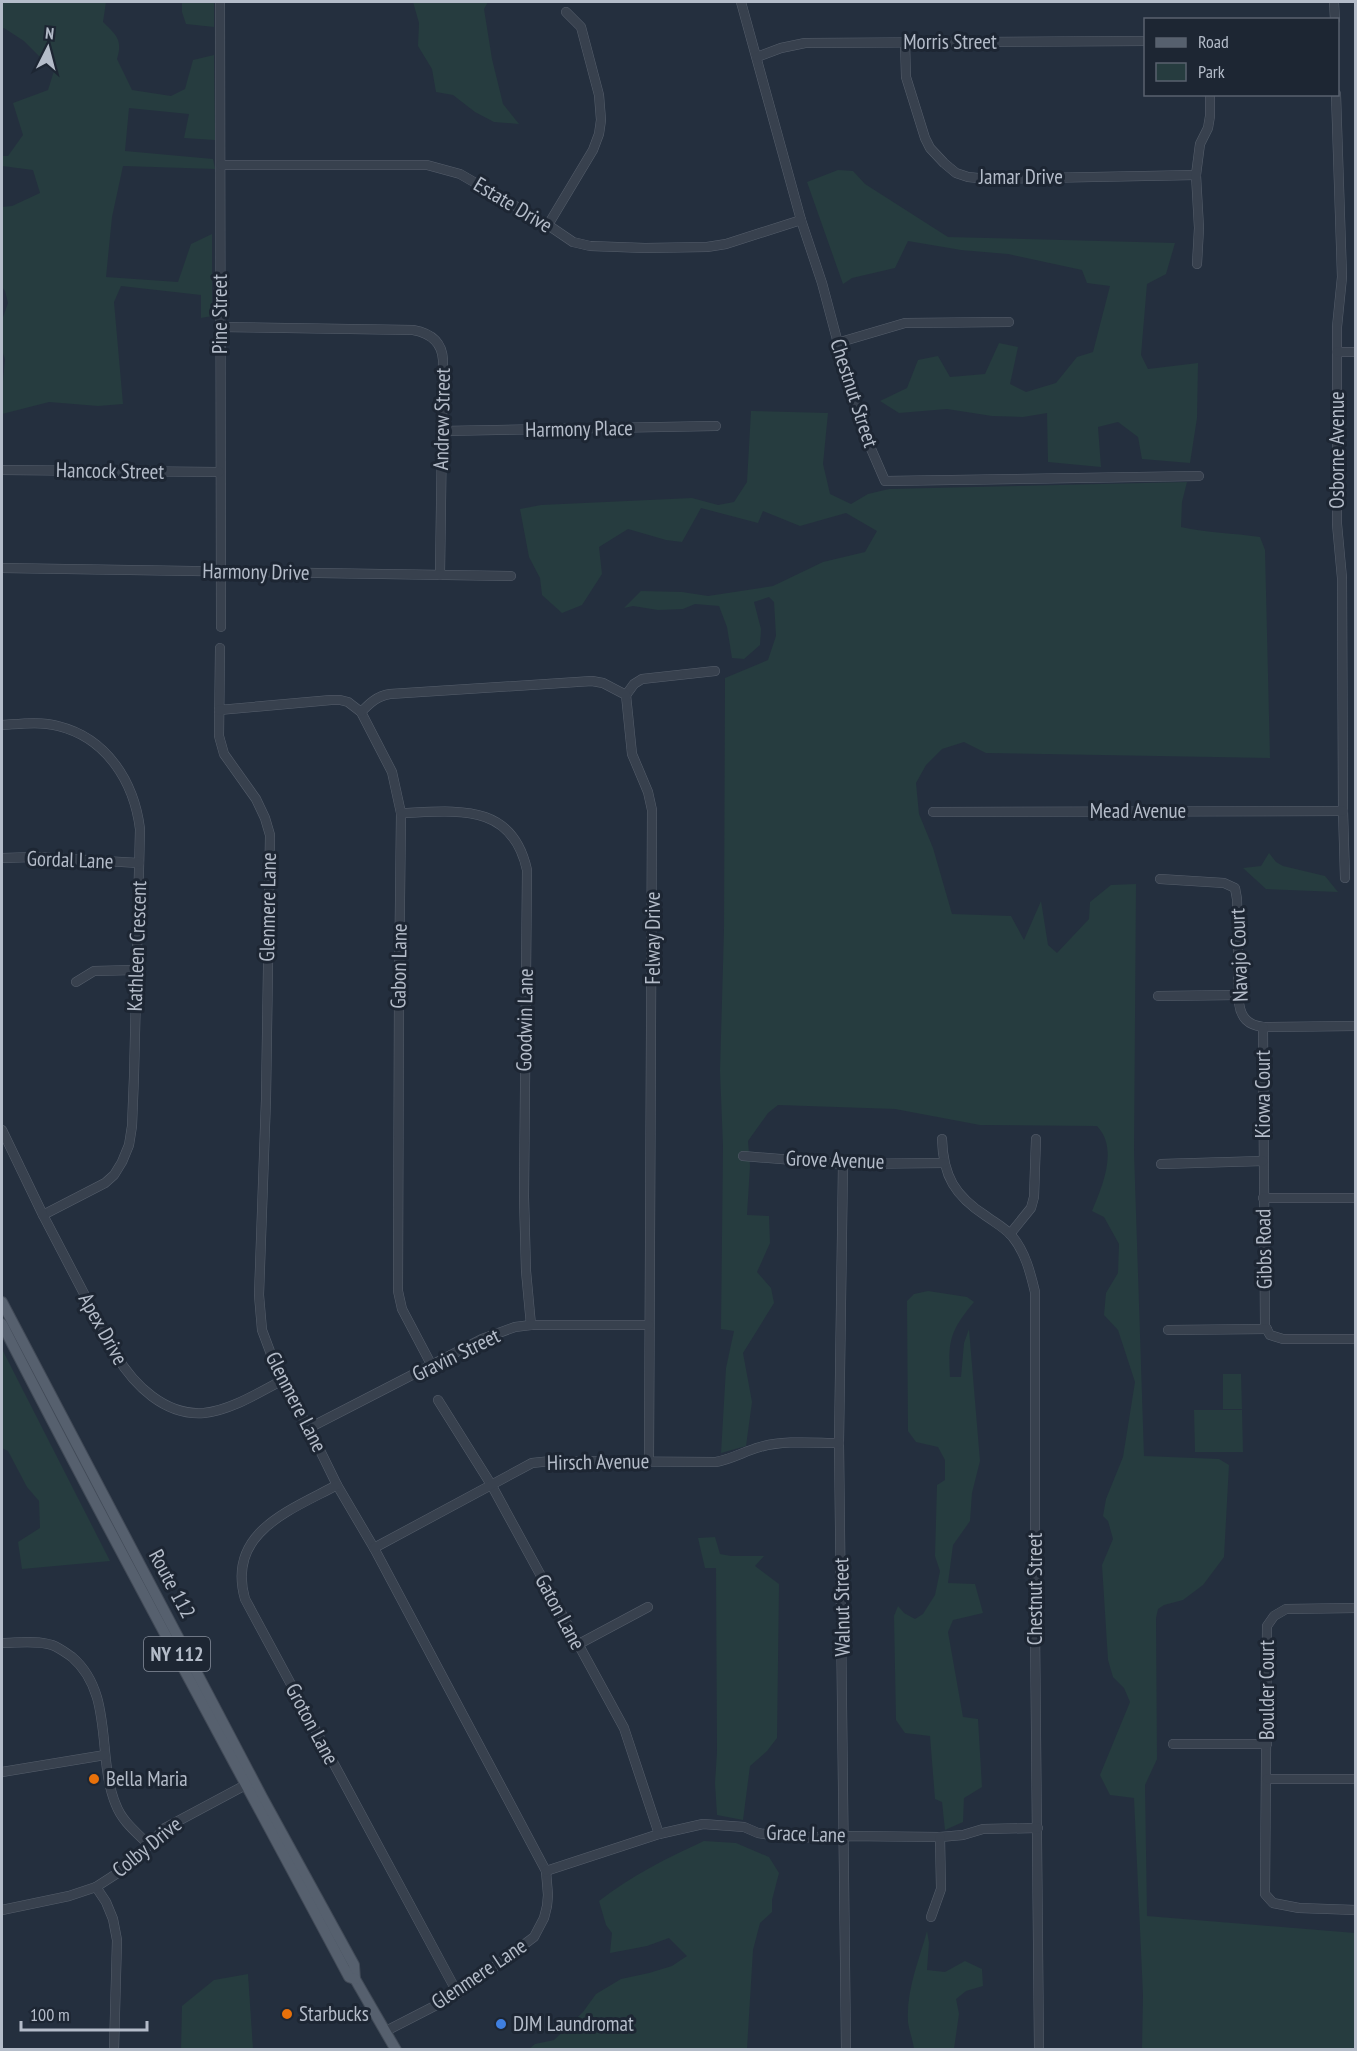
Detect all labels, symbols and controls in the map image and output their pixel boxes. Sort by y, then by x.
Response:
north arrow [18,18,78,78]
legend [1144,18,1339,96]
text: N [44,23,55,43]
street label: Morris Street [903,28,997,55]
text: Road [1198,30,1229,53]
text: Park [1198,60,1225,83]
street label: Jamar Drive [978,163,1063,190]
street label: Estate Drive [469,171,558,239]
street label: Pine Street [206,274,233,354]
street label: Chestnut Street [824,335,885,451]
street label: Andrew Street [427,367,456,470]
street label: Osborne Avenue [1323,391,1350,509]
street label: Harmony Place [525,414,633,443]
street label: Hancock Street [56,456,165,485]
street label: Harmony Drive [202,557,310,586]
street label: Mead Avenue [1090,797,1186,824]
street label: Gordal Lane [26,844,114,875]
street label: Glenmere Lane [253,852,282,962]
street label: Kathleen Crescent [121,880,152,1012]
street label: Felway Drive [639,892,666,984]
street label: Navajo Court [1223,908,1254,1002]
street label: Gabon Lane [384,923,413,1009]
street label: Goodwin Lane [510,968,539,1072]
street label: Kiowa Court [1249,1050,1276,1138]
street label: Grove Avenue [785,1144,885,1175]
street label: Gibbs Road [1249,1209,1278,1289]
street label: Apex Drive [73,1288,134,1369]
street label: Gravin Street [407,1322,504,1387]
street label: Glenmere Lane [260,1347,333,1456]
street label: Hirsch Avenue [547,1447,649,1476]
street label: Chestnut Street [1021,1533,1048,1645]
street label: Route 112 [143,1545,202,1623]
street label: Walnut Street [827,1557,856,1657]
street label: Gaton Lane [529,1569,592,1654]
road number: NY 112 [144,1637,210,1671]
street label: Boulder Court [1253,1640,1280,1740]
street label: Groton Lane [280,1678,345,1769]
place label: Bella Maria [106,1765,188,1792]
marker: Bella Maria [87,1772,101,1786]
street label: Colby Drive [106,1810,187,1883]
street label: Grace Lane [766,1819,846,1848]
street label: Glenmere Lane [426,1932,531,2015]
scale bar [21,1994,147,2032]
place label: Starbucks [299,2000,369,2027]
text: 100 m [30,2003,70,2026]
marker: Starbucks [280,2007,294,2021]
place label: DJM Laundromat [513,2010,634,2037]
marker: DJM Laundromat [494,2017,508,2031]

